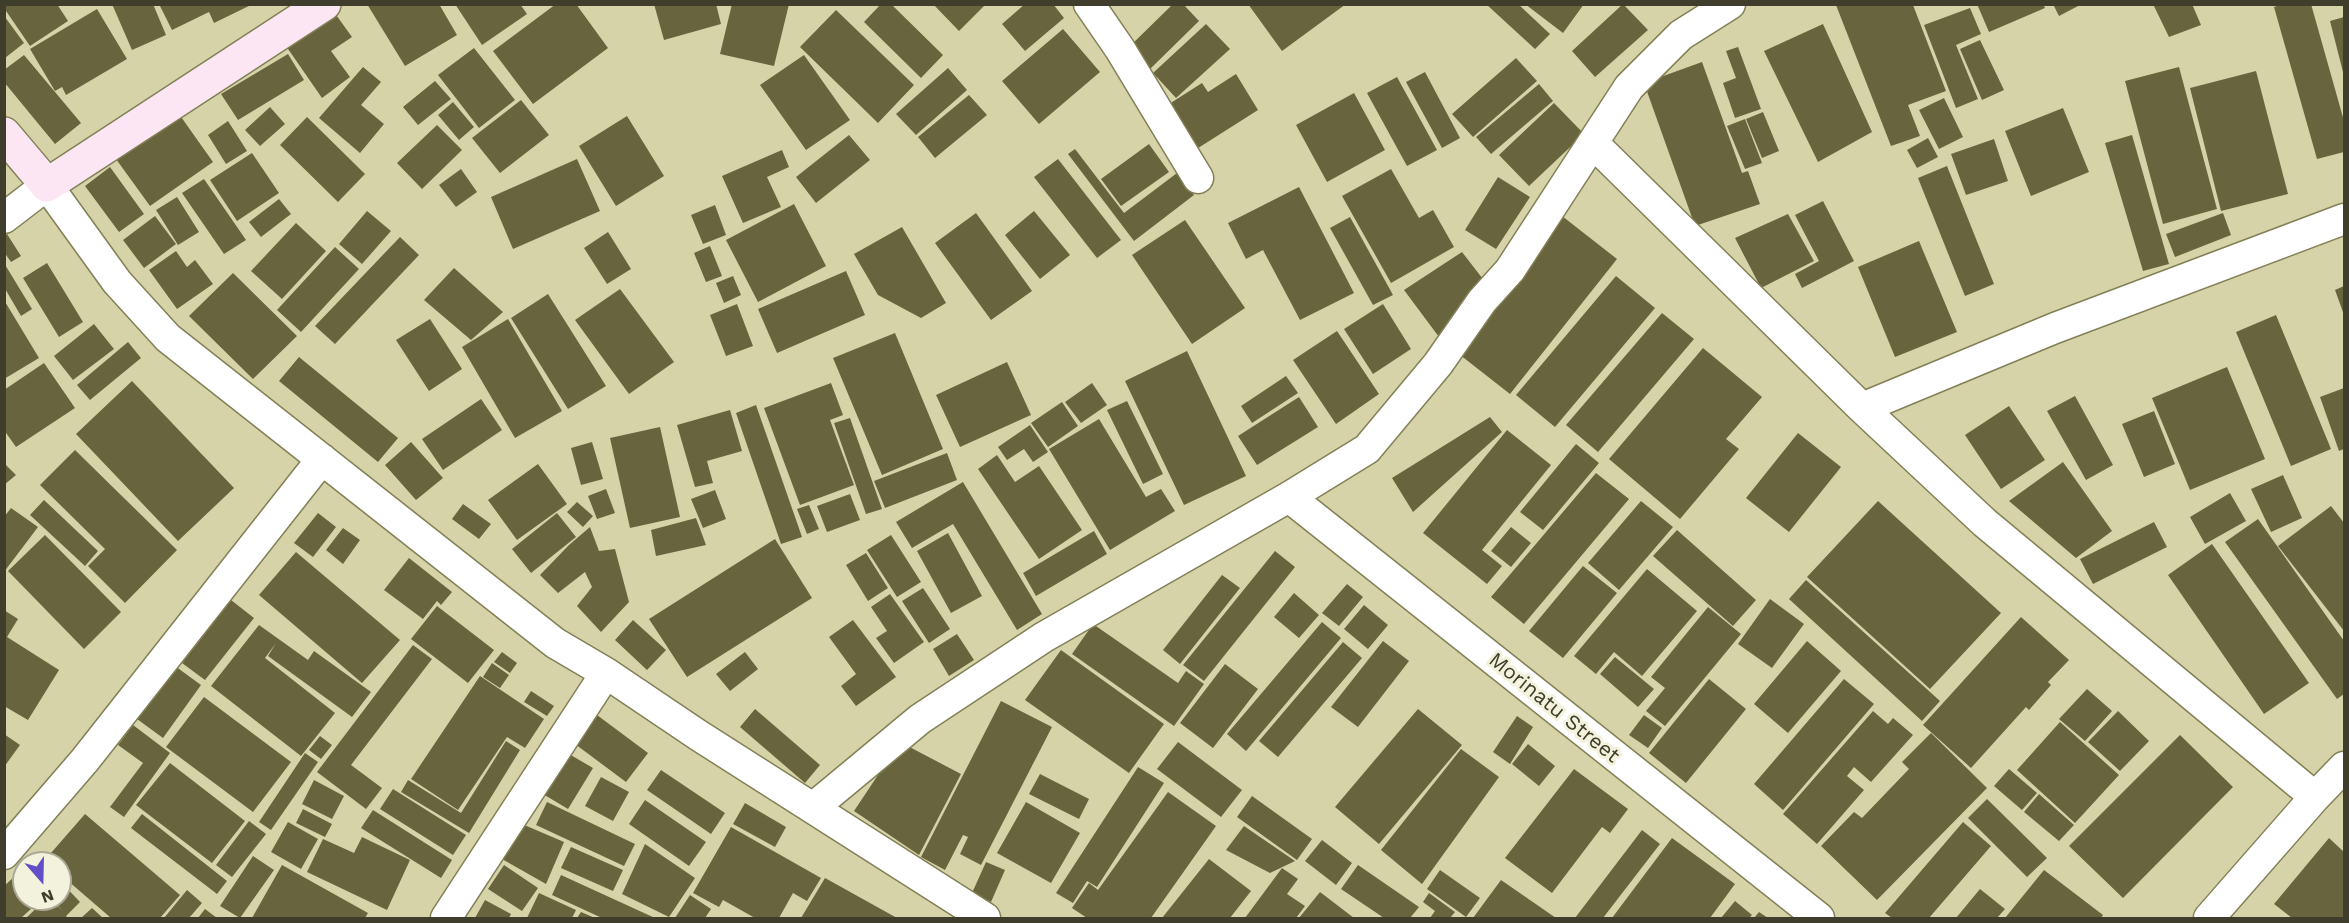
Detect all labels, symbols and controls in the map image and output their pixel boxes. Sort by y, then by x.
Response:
street label: Morinatu Street [1483,648,1625,768]
north arrow [12,851,72,911]
text: N [39,886,56,907]

